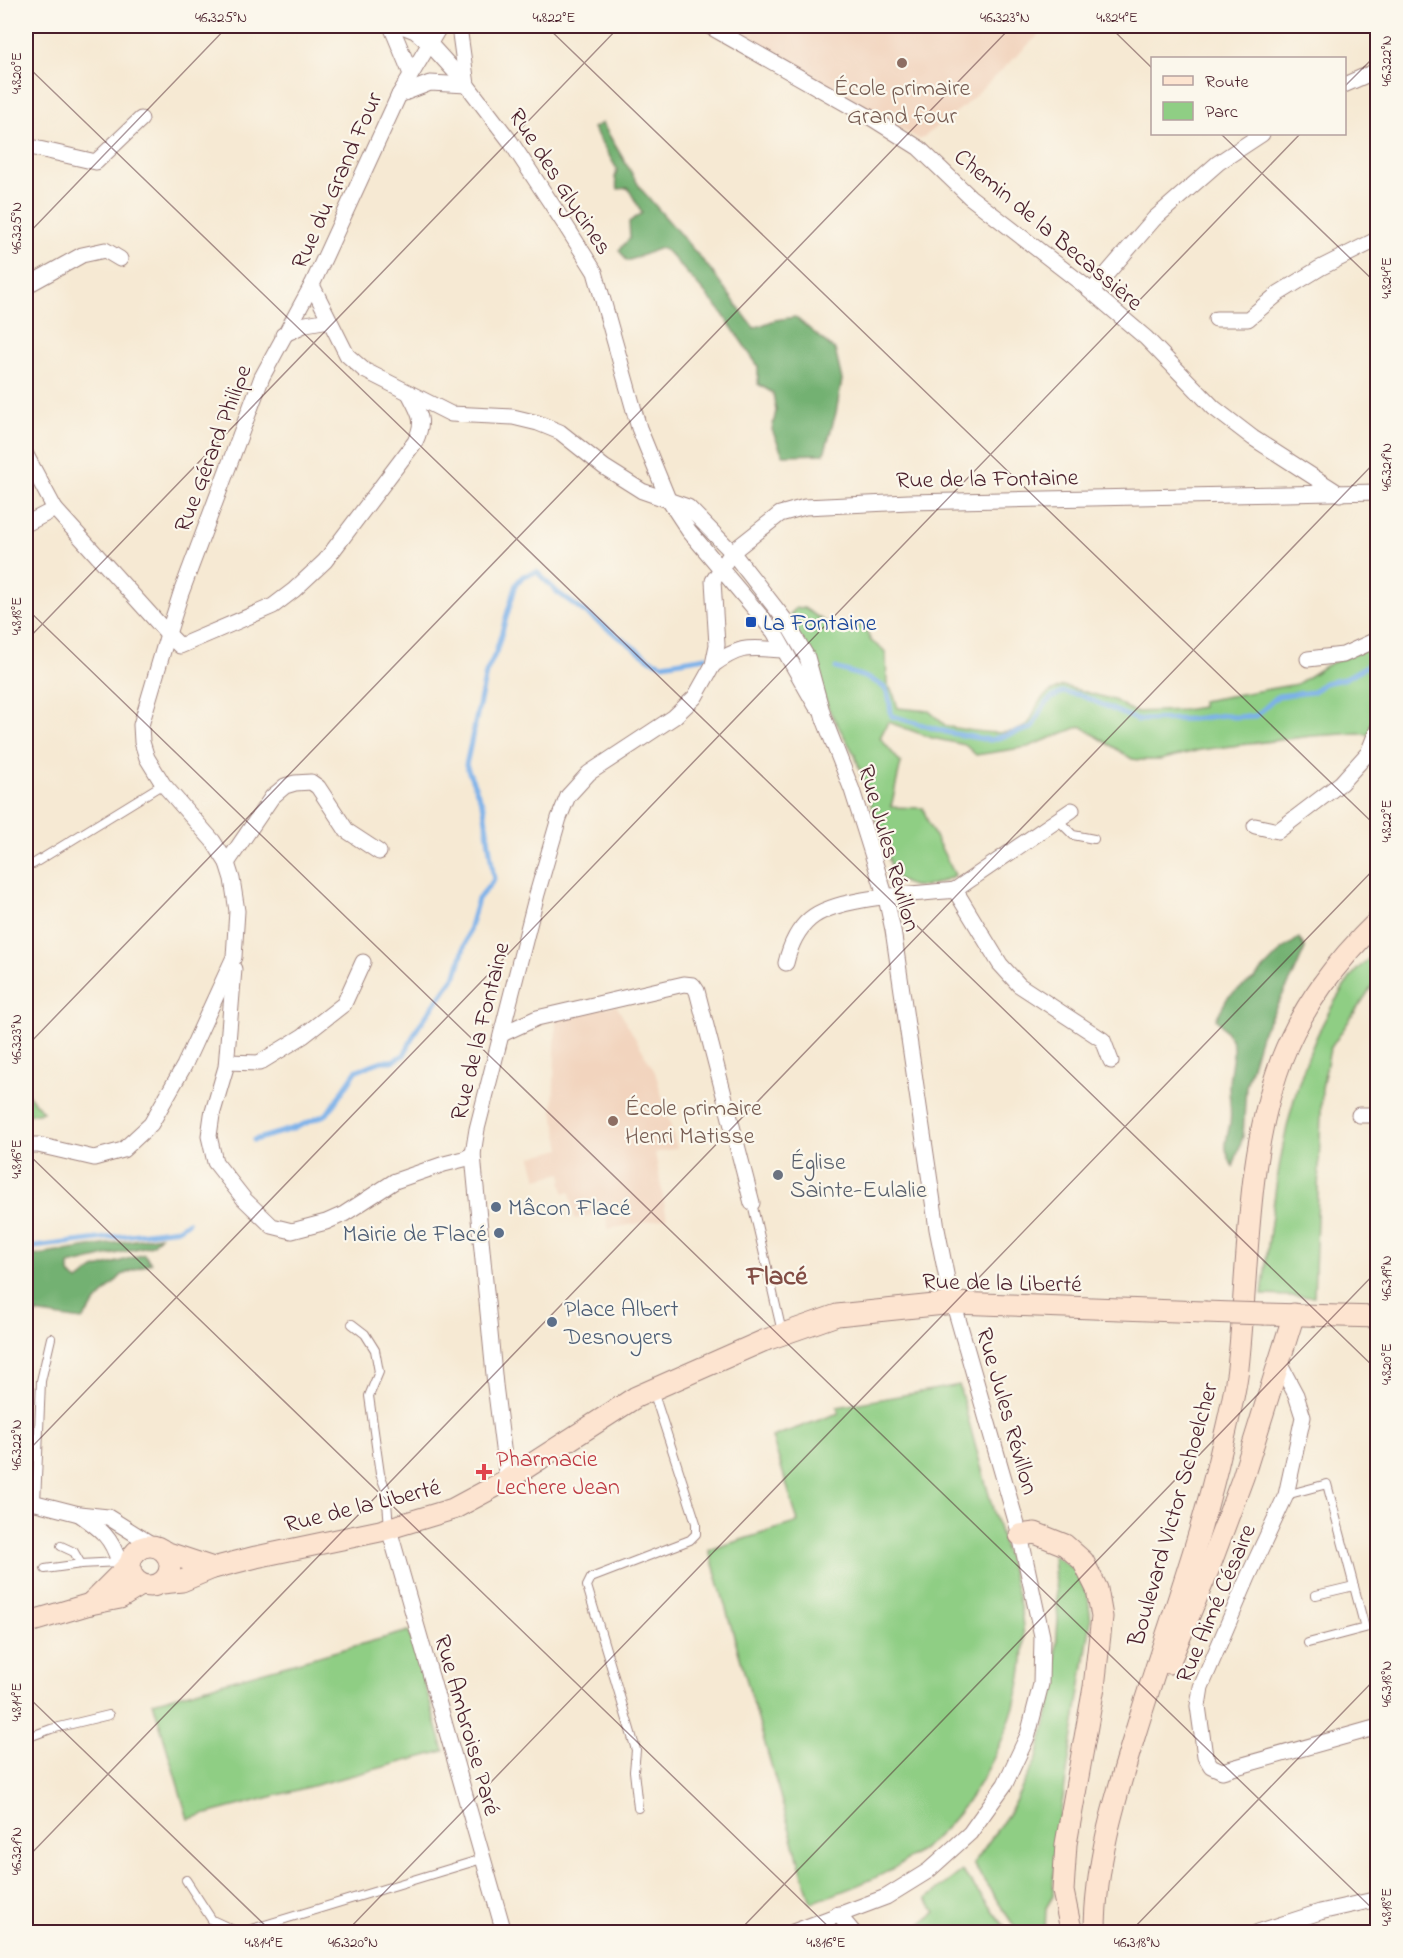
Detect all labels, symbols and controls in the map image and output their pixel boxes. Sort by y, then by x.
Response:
text: 46.325°N [195,7,247,29]
text: 4.822°E [533,7,575,29]
text: 46.323°N [980,7,1030,29]
text: 4.824°E [1096,7,1138,29]
text: 46.322°N [1376,35,1398,87]
text: 4.820°E [6,52,28,94]
marker: École primaire Grand four [895,56,909,70]
legend [1151,57,1346,135]
text: Route [1205,70,1250,96]
place label: École primaire Grand four [834,72,971,135]
street label: Rue du Grand Four [284,86,393,275]
text: Parc [1205,100,1238,126]
street label: Rue des Glycines [497,102,620,263]
street label: Chemin de la Becassière [945,141,1150,321]
text: 46.325°N [6,202,28,254]
text: 4.824°E [1376,257,1398,299]
street label: Rue Gérard Philipe [166,360,262,538]
text: 46.321°N [1376,443,1398,491]
street label: Rue de la Fontaine [895,461,1079,500]
text: 4.818°E [6,597,28,635]
place label: La Fontaine [763,607,877,642]
marker: La Fontaine [744,615,758,629]
street label: Rue Jules Révillon [847,761,928,936]
text: 4.822°E [1376,800,1398,842]
street label: Rue de la Fontaine [442,939,521,1124]
text: 46.323°N [6,1014,28,1064]
place label: École primaire Henri Matisse [625,1092,762,1155]
marker: École primaire Henri Matisse [606,1114,620,1128]
text: 4.816°E [6,1139,28,1179]
place label: Église Sainte-Eulalie [790,1146,927,1209]
marker: Église Sainte-Eulalie [771,1168,785,1182]
place label: Mâcon Flacé [508,1192,631,1227]
marker: Mâcon Flacé [489,1200,503,1214]
place label: Mairie de Flacé [342,1218,487,1253]
marker: Mairie de Flacé [492,1226,506,1240]
text: 46.319°N [1376,1255,1398,1301]
district label: Flacé [745,1258,808,1297]
street label: Rue de la Liberté [922,1266,1082,1303]
place label: Place Albert Desnoyers [563,1293,679,1357]
marker: Place Albert Desnoyers [545,1315,559,1329]
street label: Rue Jules Révillon [965,1324,1046,1499]
text: 4.820°E [1376,1343,1398,1385]
street label: Boulevard Victor Schoelcher [1120,1378,1229,1652]
text: 46.322°N [6,1419,28,1471]
place label: Pharmacie Lechere Jean [496,1443,620,1506]
marker: Pharmacie Lechere Jean [477,1465,491,1479]
street label: Rue de la Liberté [281,1471,445,1544]
street label: Rue Aimé Césaire [1168,1519,1267,1689]
street label: Rue Ambroise Paré [423,1631,508,1820]
text: 46.318°N [1376,1661,1398,1707]
text: 4.814°E [6,1683,28,1721]
text: 46.321°N [6,1827,28,1875]
text: 4.818°E [1376,1888,1398,1926]
text: 4.814°E [245,1932,283,1954]
text: 46.320°N [328,1932,378,1954]
text: 4.816°E [806,1932,846,1954]
text: 46.318°N [1114,1932,1160,1954]

